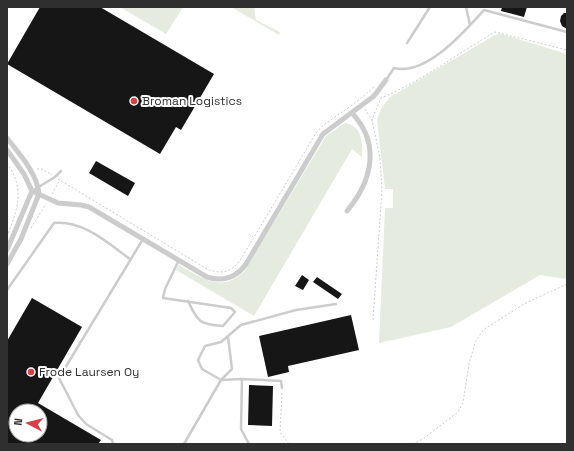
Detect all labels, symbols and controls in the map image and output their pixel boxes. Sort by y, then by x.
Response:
place label: Broman Logistics [142,93,242,109]
marker: Broman Logistics [129,96,139,106]
place label: Frode Laursen Oy [39,364,139,380]
marker: Frode Laursen Oy [26,367,36,377]
north arrow [8,403,48,443]
text: N [11,417,25,426]

